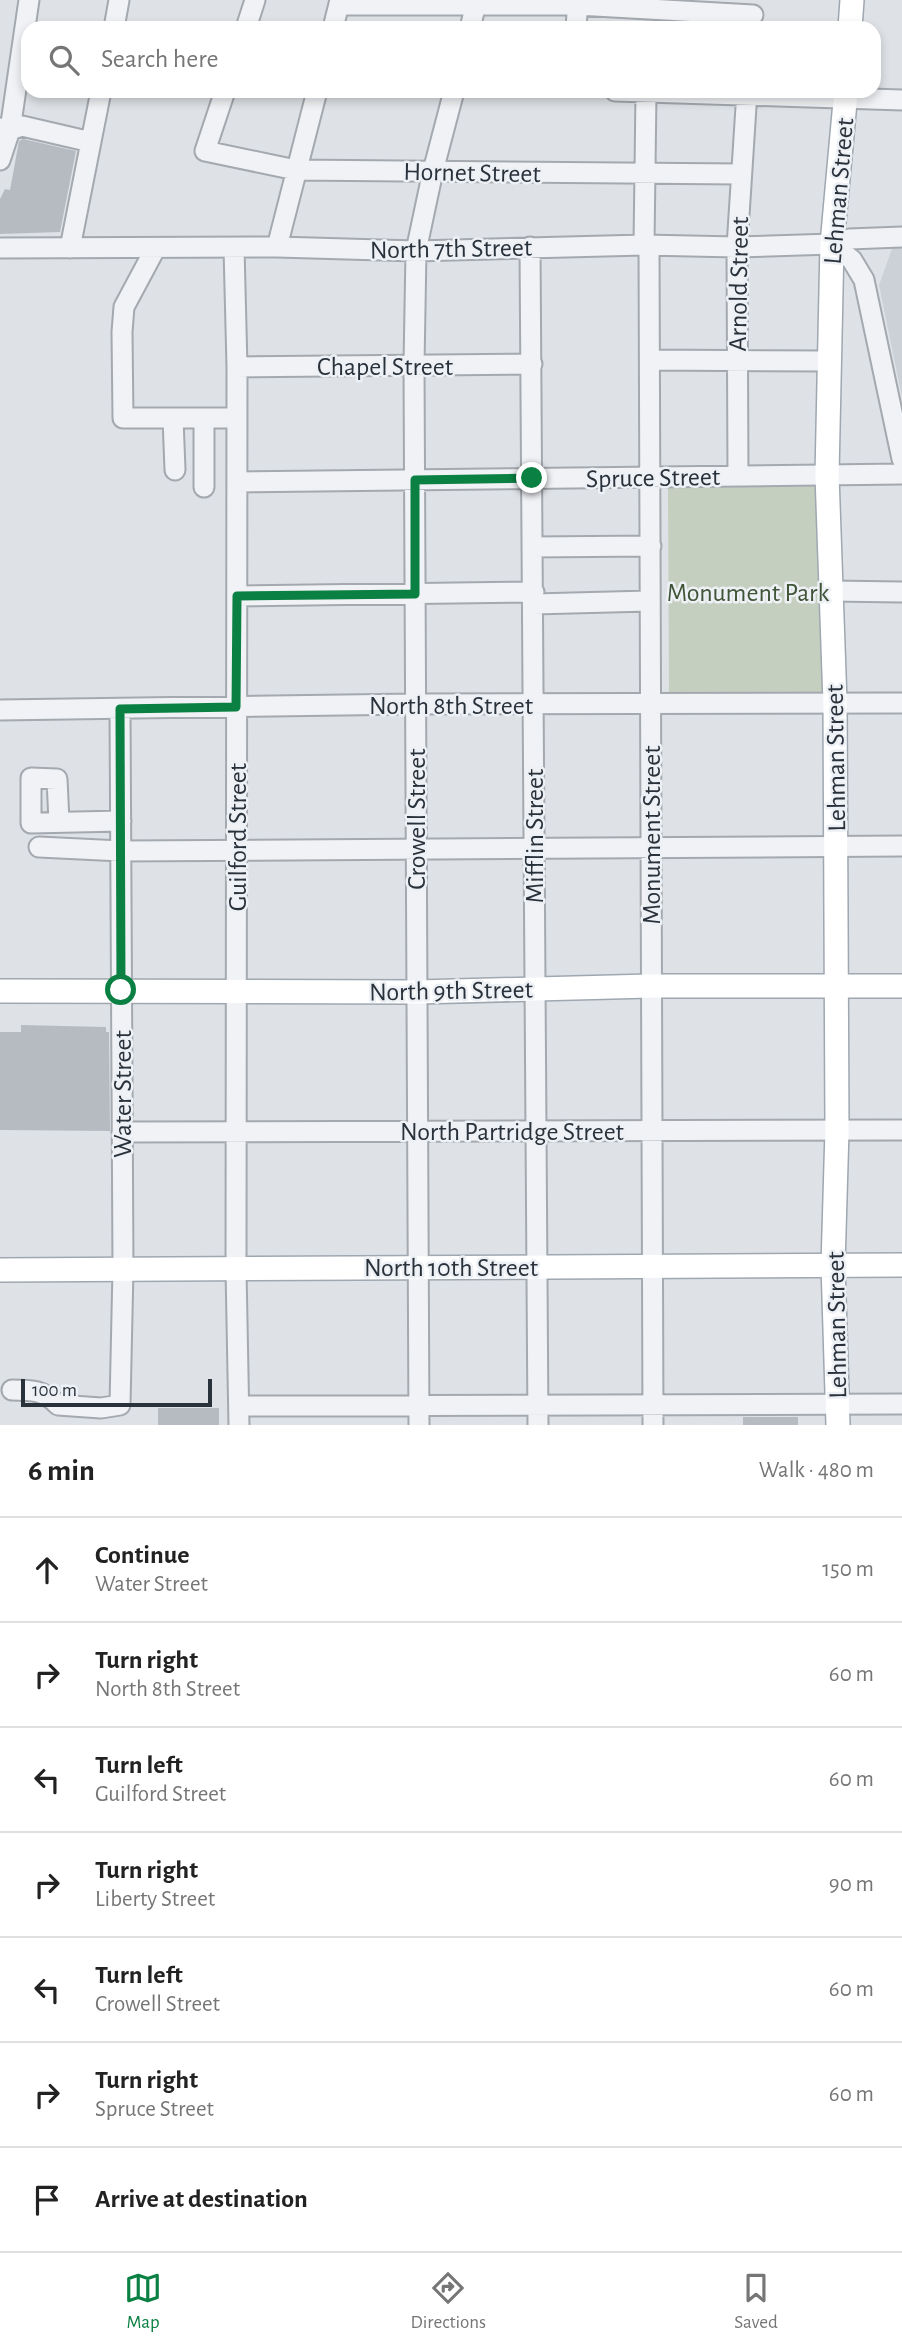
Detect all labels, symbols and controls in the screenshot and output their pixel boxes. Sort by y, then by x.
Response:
search box [21,21,881,98]
icon: search [45,41,83,79]
text: Search here [101,46,219,72]
street label: Lehman Street [820,117,858,266]
street label: Hornet Street [403,159,541,187]
street label: Arnold Street [725,216,753,352]
street label: North 7th Street [370,235,532,263]
street label: Chapel Street [317,354,453,380]
route end [516,462,547,493]
street label: Spruce Street [586,464,720,492]
park label: Monument Park [667,580,829,606]
street label: Lehman Street [822,684,850,832]
street label: North 8th Street [369,693,533,719]
street label: Monument Street [639,746,665,924]
street label: Crowell Street [404,748,430,890]
street label: Guilford Street [225,763,251,911]
street label: Mifflin Street [522,769,548,903]
route start [105,974,136,1005]
street label: North 9th Street [369,977,533,1005]
street label: Water Street [110,1030,136,1158]
street label: North Partridge Street [400,1119,624,1145]
street label: Lehman Street [823,1251,851,1399]
street label: North 10th Street [364,1255,538,1281]
scale bar [21,1376,212,1408]
text: 100 m [32,1381,77,1400]
text: 6 min [28,1456,95,1486]
text: Walk · 480 m [759,1459,874,1482]
text: Continue [95,1542,190,1568]
icon: ahead [28,1551,66,1589]
text: 150 m [822,1558,874,1581]
text: Water Street [95,1573,208,1596]
text: Turn right [95,1647,198,1673]
icon: right [28,1656,66,1694]
text: 60 m [829,1663,874,1686]
text: North 8th Street [95,1678,240,1701]
text: Turn left [95,1752,183,1778]
icon: left [28,1761,66,1799]
text: 60 m [829,1768,874,1791]
text: Guilford Street [95,1783,226,1806]
text: Turn right [95,1857,198,1883]
icon: right [28,1866,66,1904]
text: 90 m [829,1873,874,1896]
text: Liberty Street [95,1888,215,1911]
text: Turn left [95,1962,183,1988]
icon: left [28,1971,66,2009]
text: 60 m [829,1978,874,2001]
text: Crowell Street [95,1993,220,2016]
text: Turn right [95,2067,198,2093]
icon: right [28,2076,66,2114]
text: 60 m [829,2083,874,2106]
text: Spruce Street [95,2098,214,2121]
icon: arrive [28,2181,66,2219]
text: Arrive at destination [95,2186,308,2212]
tab: Map [124,2269,162,2334]
tab: Directions [410,2269,486,2334]
tab: Saved [734,2269,778,2334]

